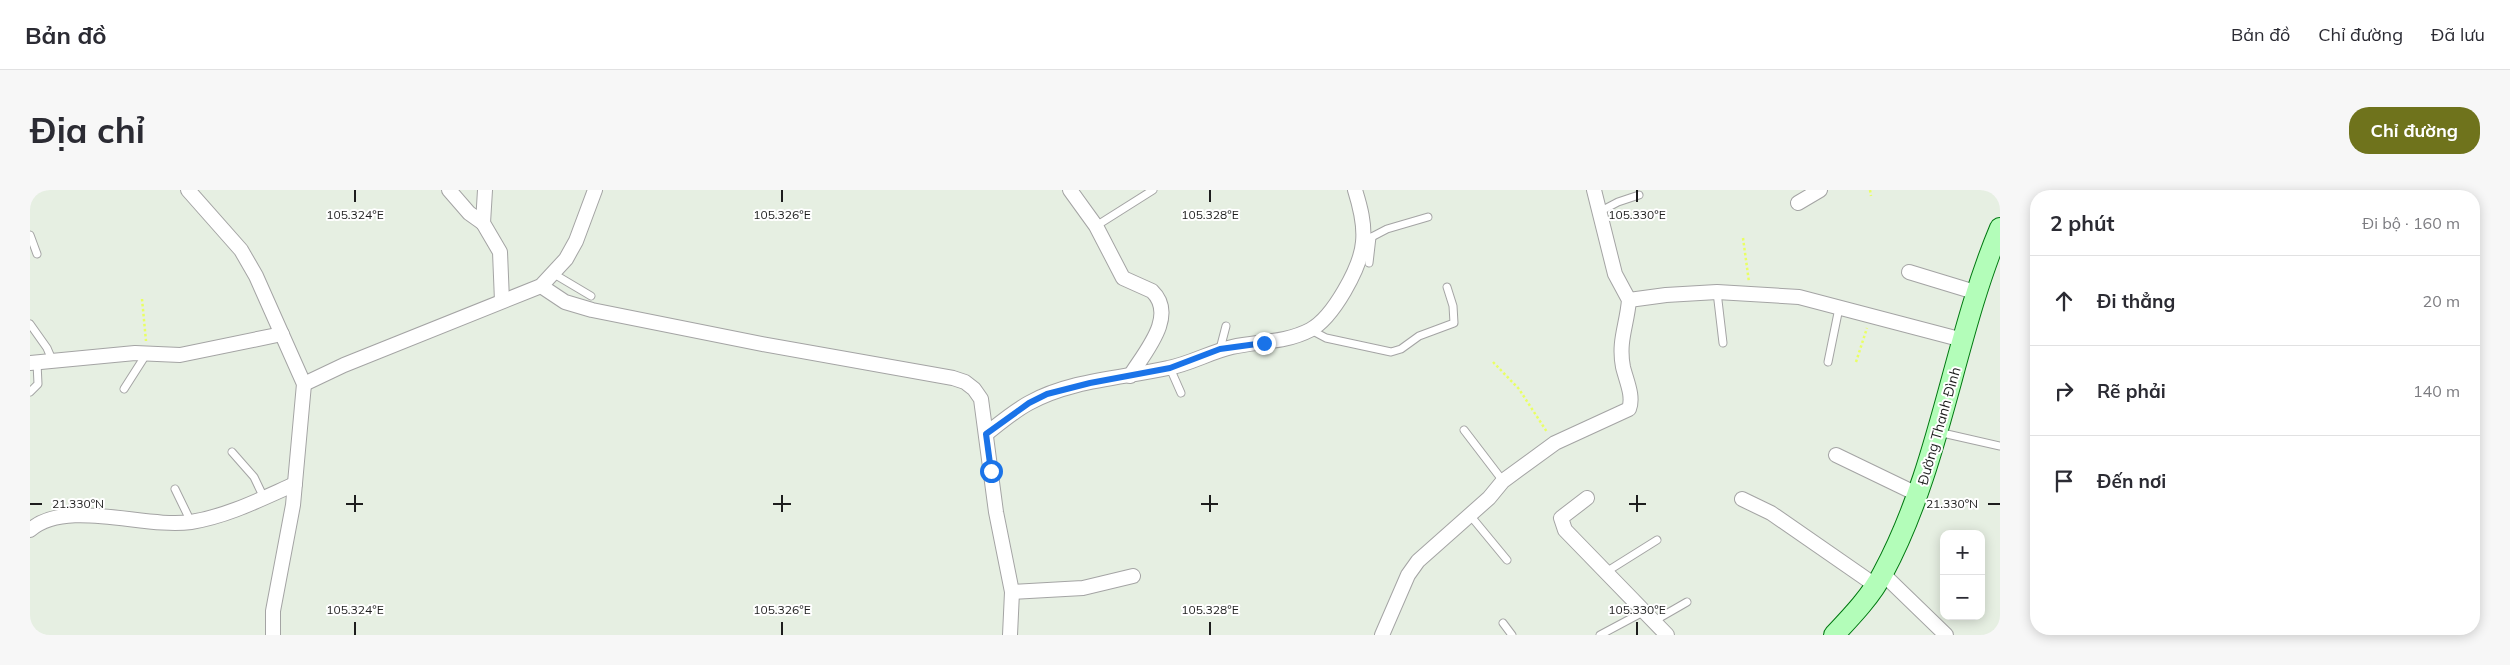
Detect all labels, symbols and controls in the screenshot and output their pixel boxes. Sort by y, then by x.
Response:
text: Bản đồ [25,20,107,50]
text: Bản đồ [2231,23,2290,46]
text: Chỉ đường [2318,23,2403,46]
text: Đã lưu [2431,23,2485,46]
button: Chỉ đường [2349,107,2480,154]
text: Địa chỉ [30,108,145,152]
text: 105.324°E [326,207,384,222]
text: 105.326°E [753,207,811,222]
text: 105.328°E [1181,207,1239,222]
text: 105.330°E [1608,207,1666,222]
text: 2 phút [2050,210,2115,236]
text: Đi bộ · 160 m [2362,213,2460,233]
icon: ahead [2050,287,2078,315]
text: Đi thẳng [2097,289,2175,313]
text: 20 m [2423,291,2460,311]
route end [1253,332,1276,355]
street label: Đường Thanh Đình [1914,365,1964,487]
icon: right [2050,377,2078,405]
text: Rẽ phải [2097,379,2166,403]
text: 140 m [2413,381,2460,401]
route start [980,460,1003,483]
icon: arrive [2050,467,2078,495]
text: Đến nơi [2097,469,2166,493]
text: 21.330°N [52,496,104,511]
text: 21.330°N [1926,496,1978,511]
map controls [1940,530,1985,620]
button: + [1940,530,1985,575]
button: − [1940,575,1985,620]
text: 105.324°E [326,602,384,617]
text: 105.326°E [753,602,811,617]
text: 105.328°E [1181,602,1239,617]
text: 105.330°E [1608,602,1666,617]

